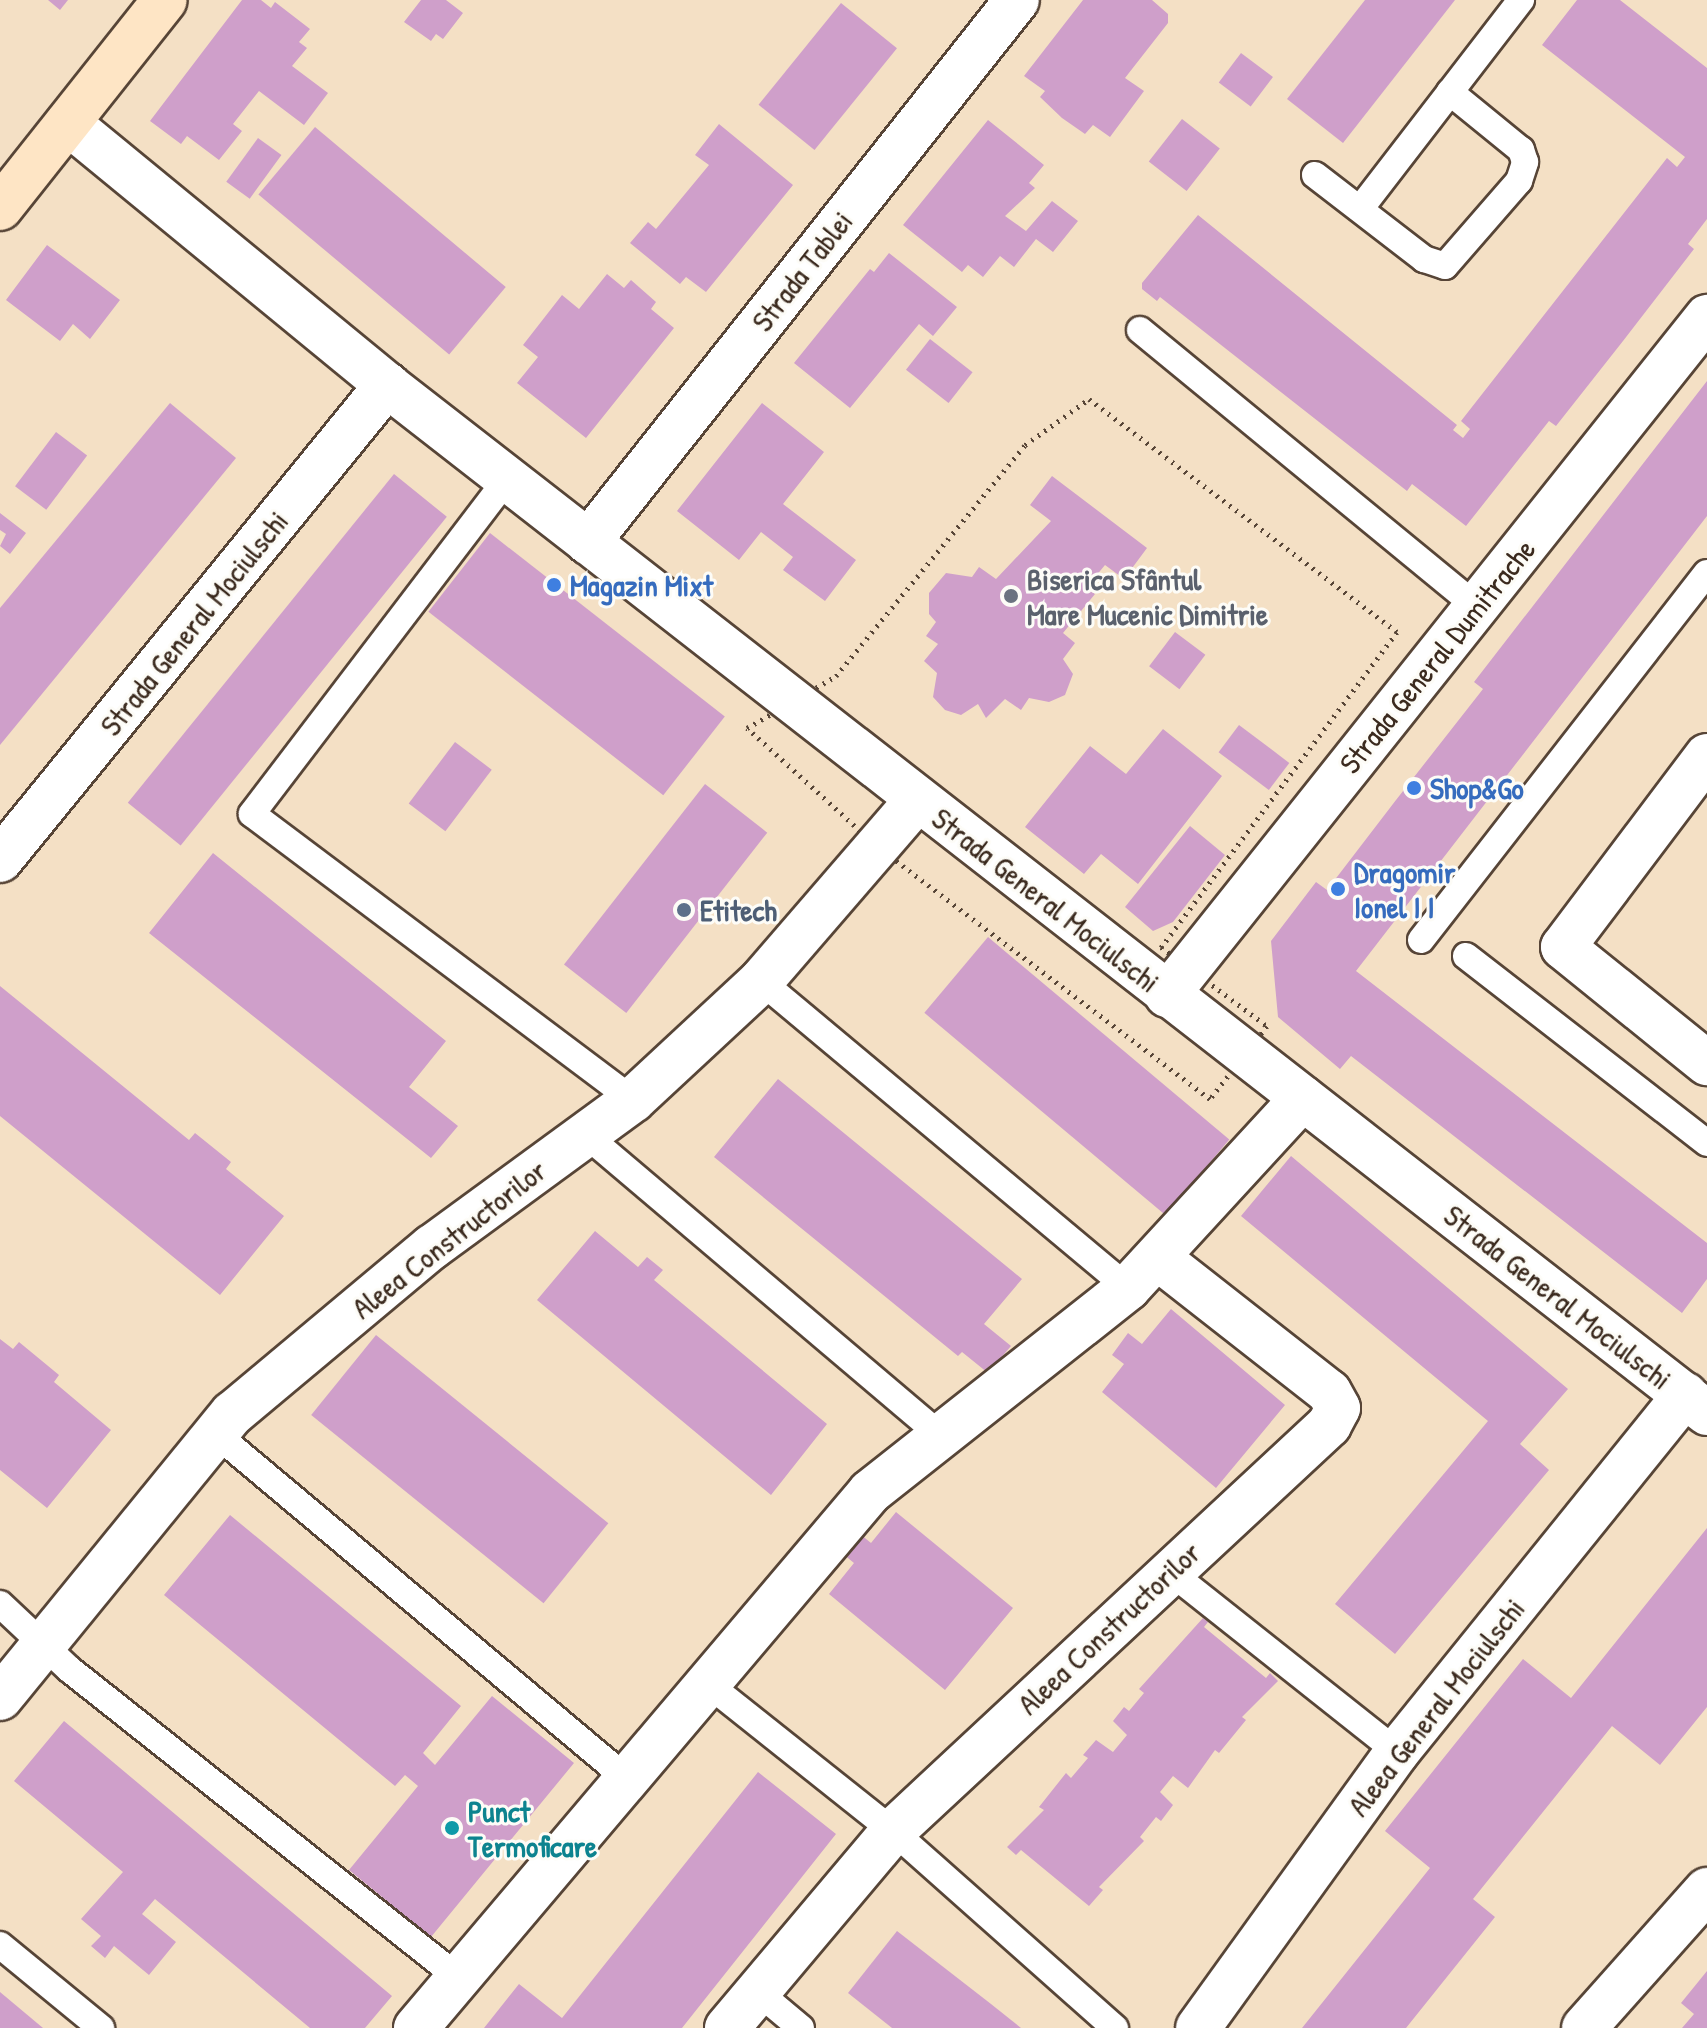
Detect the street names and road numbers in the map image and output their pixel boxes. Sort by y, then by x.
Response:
street label: Strada Tablei [744,204,860,338]
street label: Strada General Mociulschi [92,503,296,743]
street label: Strada General Dumitrache [1331,532,1543,780]
street label: Strada General Mociulschi [925,800,1167,1000]
street label: Aleea Constructorilor [345,1152,553,1326]
street label: Strada General Mociulschi [1437,1197,1679,1397]
street label: Aleea Constructorilor [1010,1534,1208,1722]
street label: Aleea General Mociulschi [1340,1591,1532,1823]

